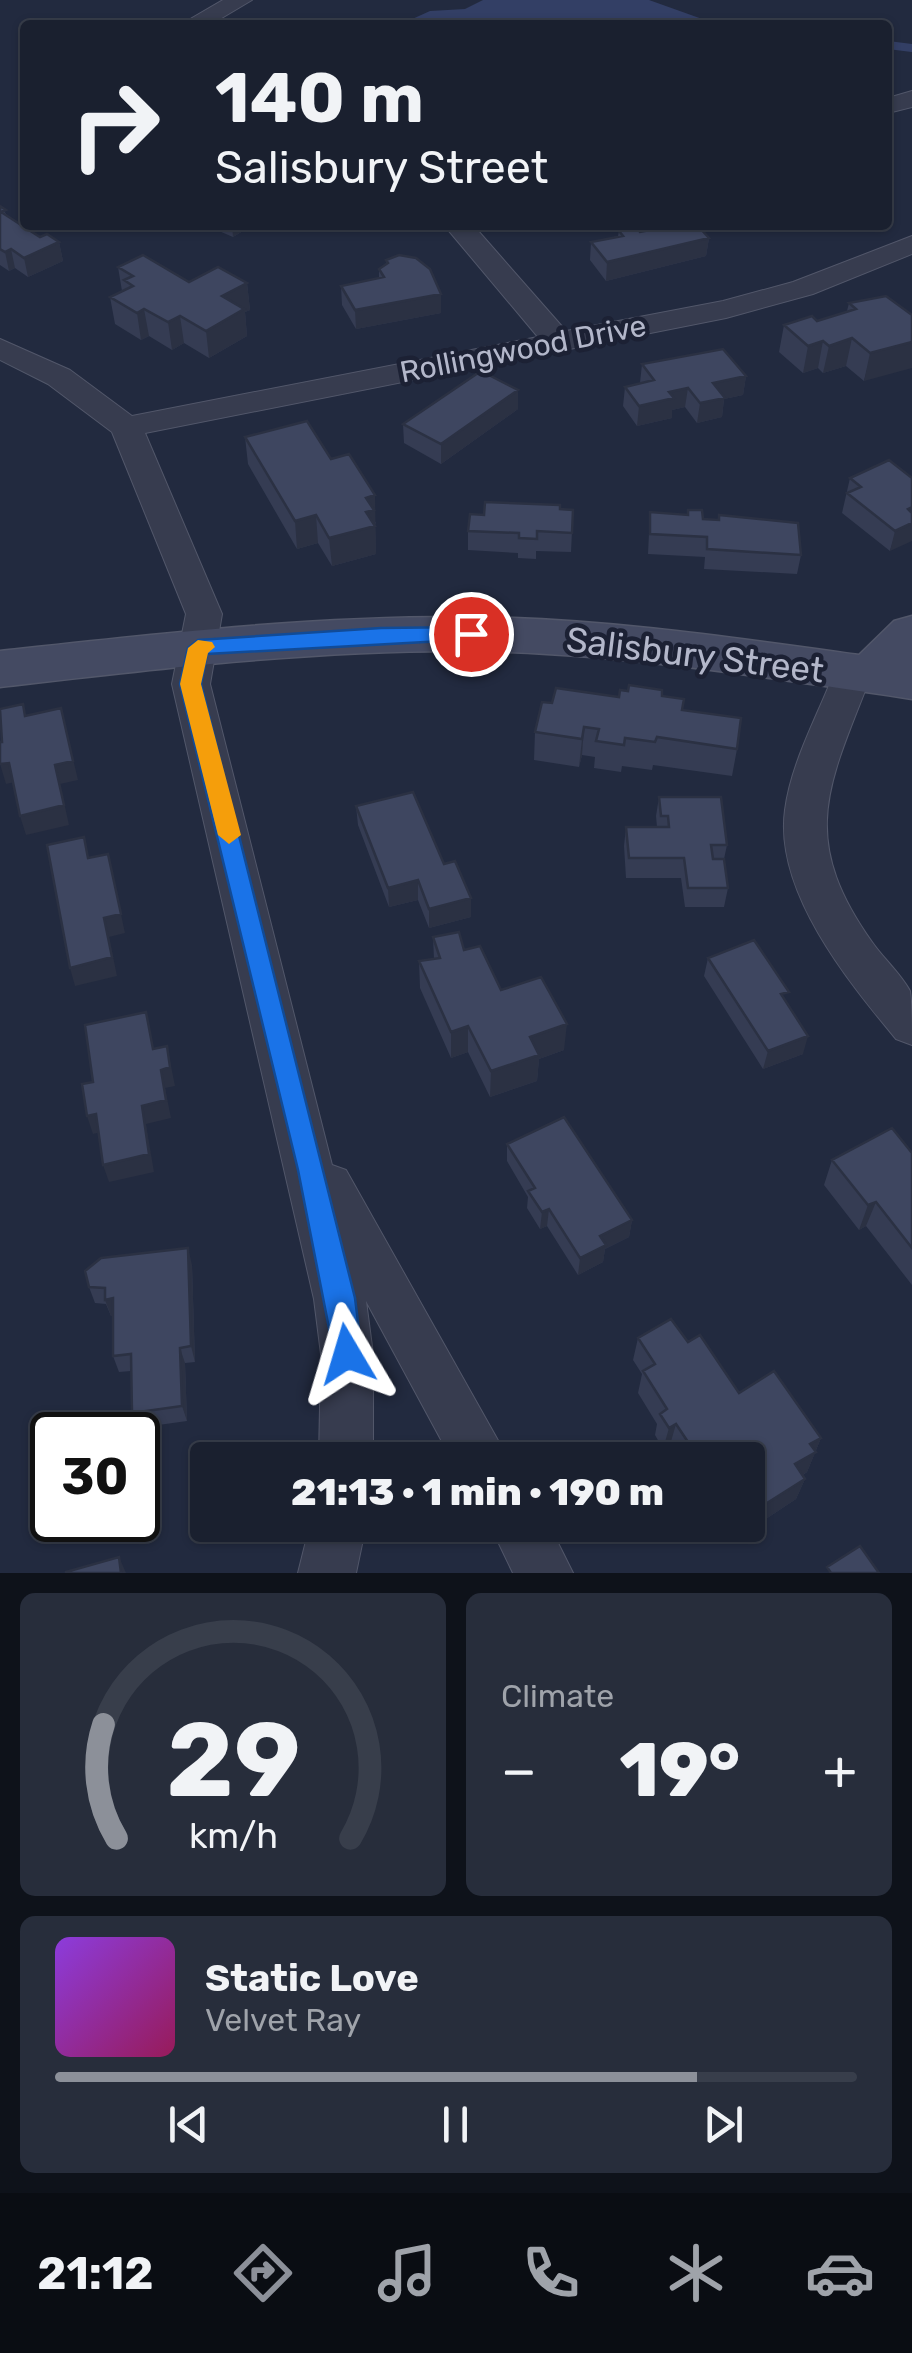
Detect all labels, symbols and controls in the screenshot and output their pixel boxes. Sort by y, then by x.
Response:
text: 140 m [215,57,424,140]
icon: right [50,60,180,190]
text: Salisbury Street [215,141,548,194]
street label: Rollingwood Drive [397,307,649,391]
pin [429,592,514,677]
icon: arrive [444,607,499,662]
street label: Salisbury Street [564,618,826,692]
position arrow [295,1302,399,1406]
speed limit sign: 30 [30,1412,160,1542]
text: 21:13 · 1 min · 190 m [291,1469,664,1515]
text: Climate [501,1677,614,1715]
text: 29 [166,1699,300,1822]
text: 19° [619,1726,740,1815]
text: − [501,1738,537,1803]
text: + [823,1738,857,1803]
text: km/h [188,1815,278,1857]
text: Static Love [205,1955,419,2001]
text: Velvet Ray [205,2001,361,2039]
icon: previous [161,2097,216,2152]
icon: pause [428,2097,483,2152]
icon: next [696,2097,751,2152]
icon: directions [228,2238,298,2308]
icon: music [372,2238,442,2308]
icon: phone [516,2238,586,2308]
icon: climate [661,2238,731,2308]
icon: car [805,2238,875,2308]
text: 21:12 [37,2247,154,2300]

